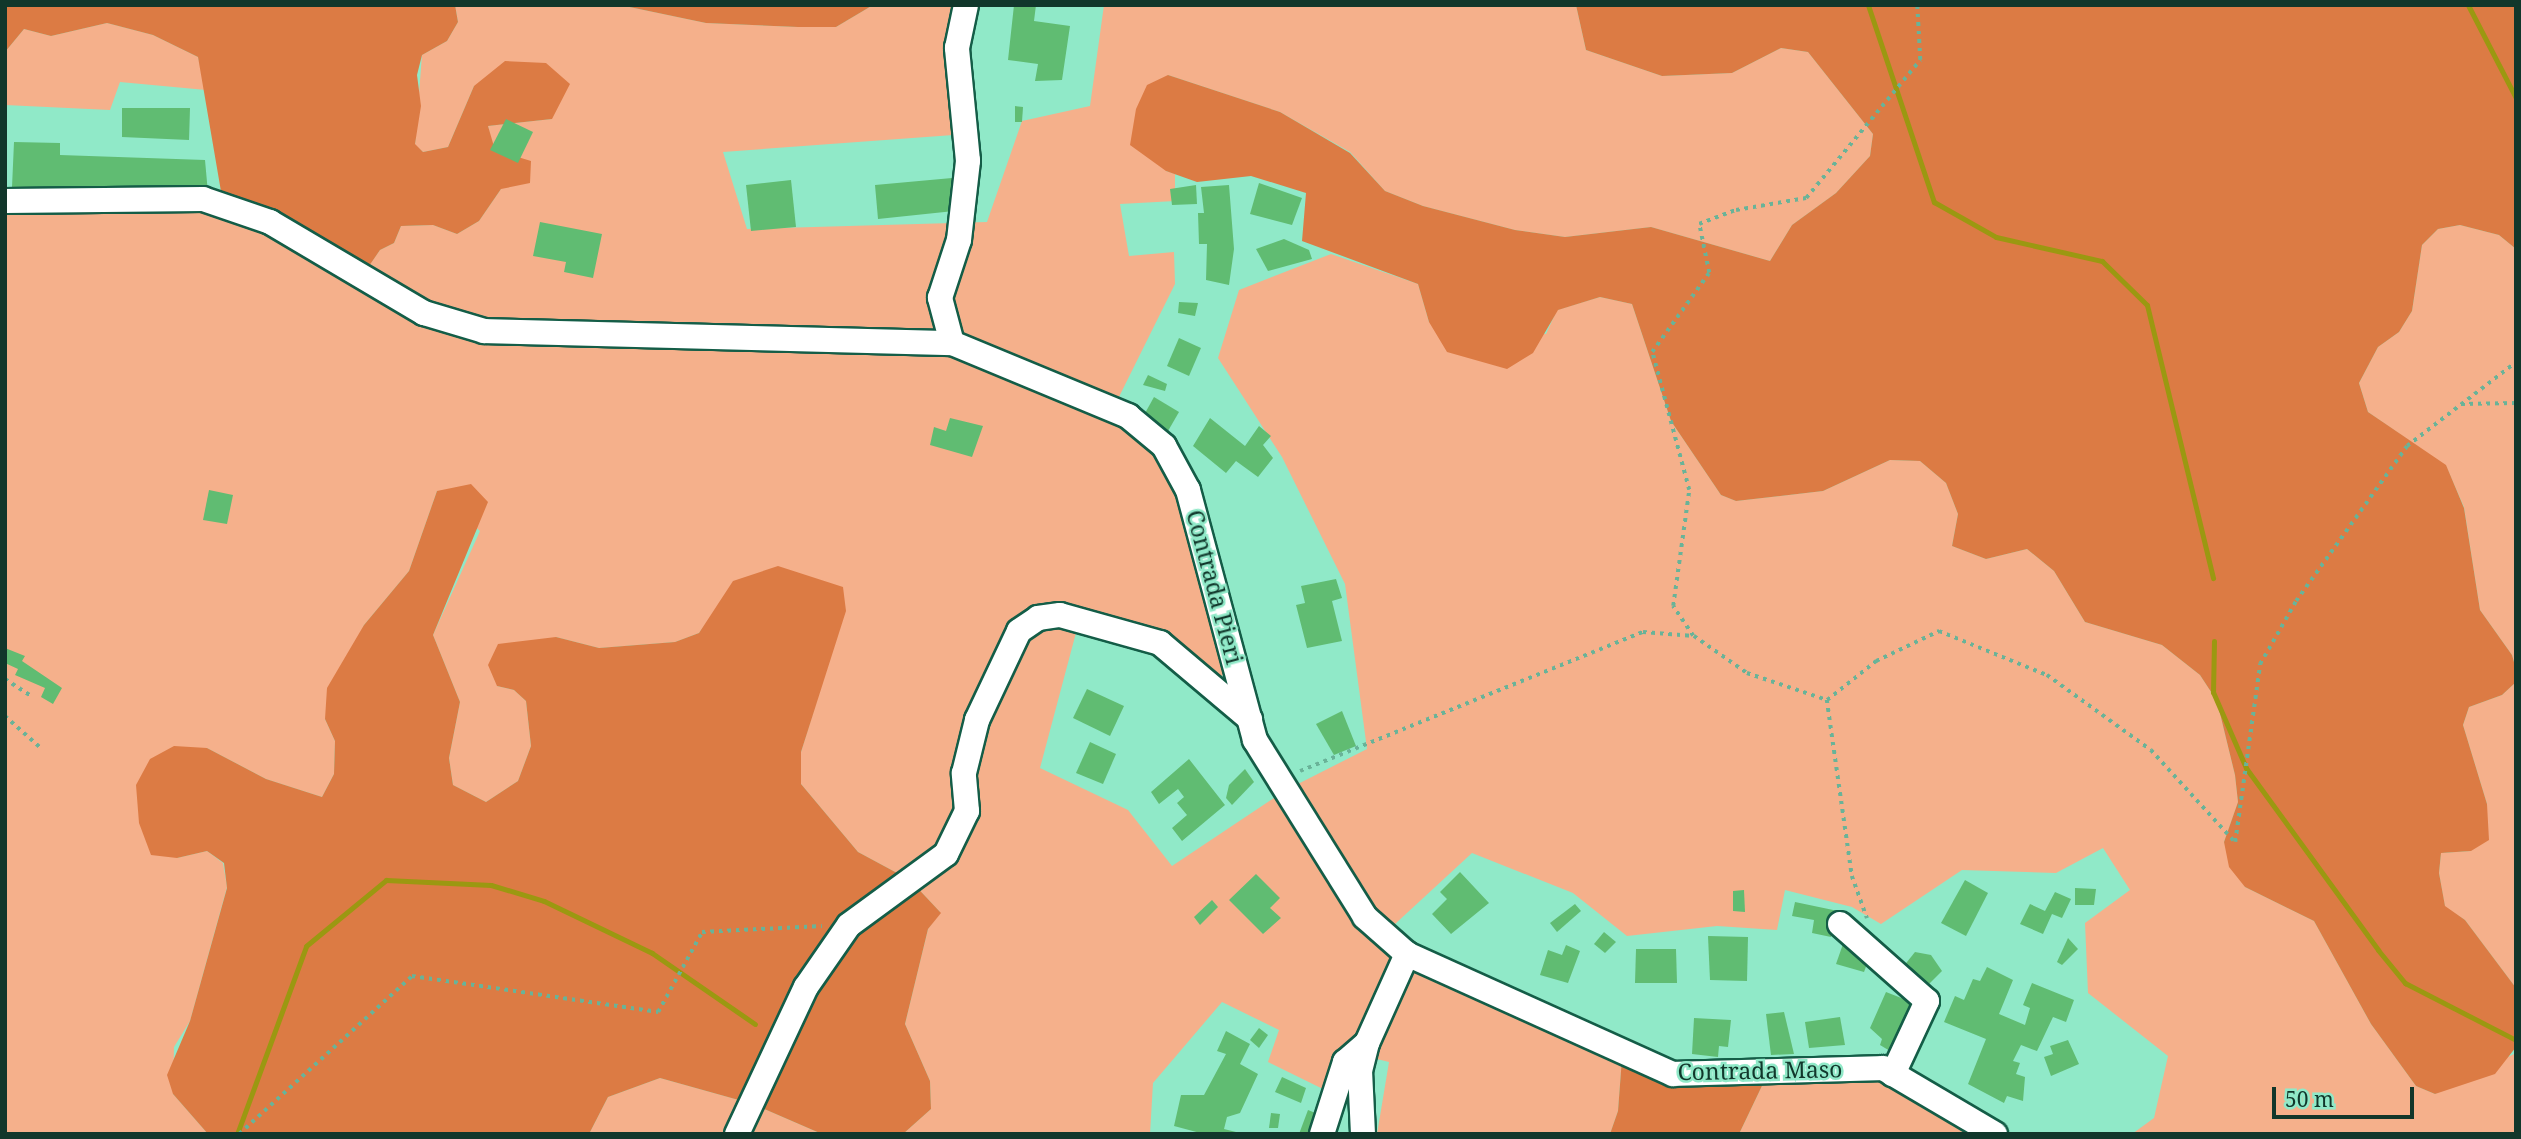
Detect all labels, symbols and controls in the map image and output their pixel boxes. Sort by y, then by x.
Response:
street label: Contrada Pieri [1181,507,1249,667]
street label: Contrada Maso [1677,1055,1843,1085]
scale bar [2276,1072,2418,1116]
text: 50 m [2285,1085,2334,1113]

